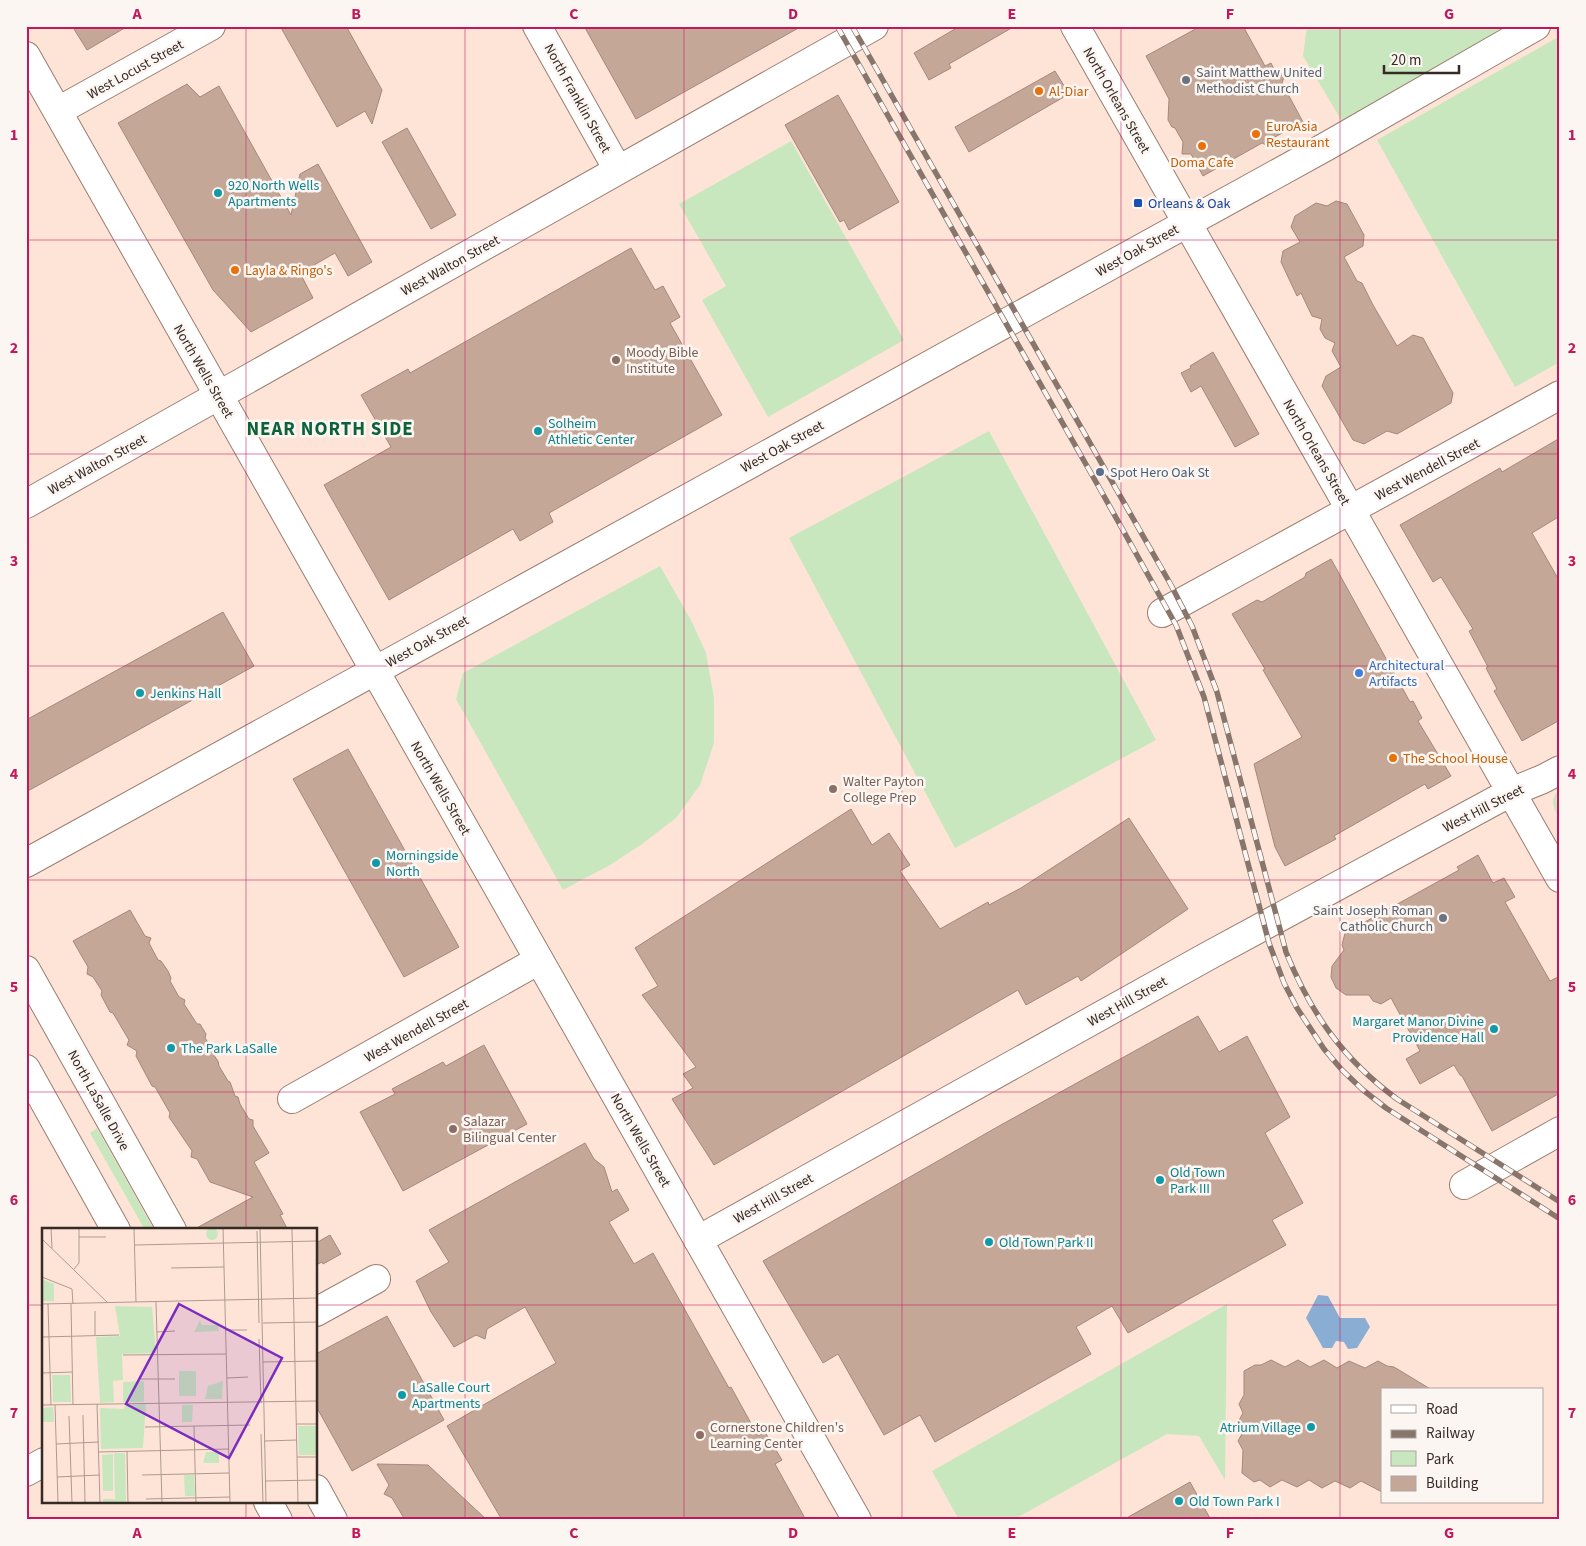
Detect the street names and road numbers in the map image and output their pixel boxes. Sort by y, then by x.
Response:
street label: West Locust Street [84,35,188,105]
street label: North Franklin Street [539,40,616,157]
street label: North Orleans Street [1078,44,1155,158]
street label: West Oak Street [1092,220,1183,282]
street label: West Walton Street [397,230,504,301]
street label: North Wells Street [168,321,238,422]
street label: North Orleans Street [1278,396,1355,510]
street label: West Oak Street [737,416,828,478]
street label: West Walton Street [44,429,151,500]
street label: West Wendell Street [1371,434,1484,506]
street label: West Oak Street [382,611,473,673]
street label: North Wells Street [405,738,475,839]
street label: West Hill Street [1439,780,1528,838]
street label: West Hill Street [1084,972,1171,1032]
street label: West Wendell Street [361,994,472,1068]
street label: North LaSalle Drive [62,1047,134,1154]
street label: North Wells Street [605,1090,675,1191]
street label: West Hill Street [730,1169,817,1229]

